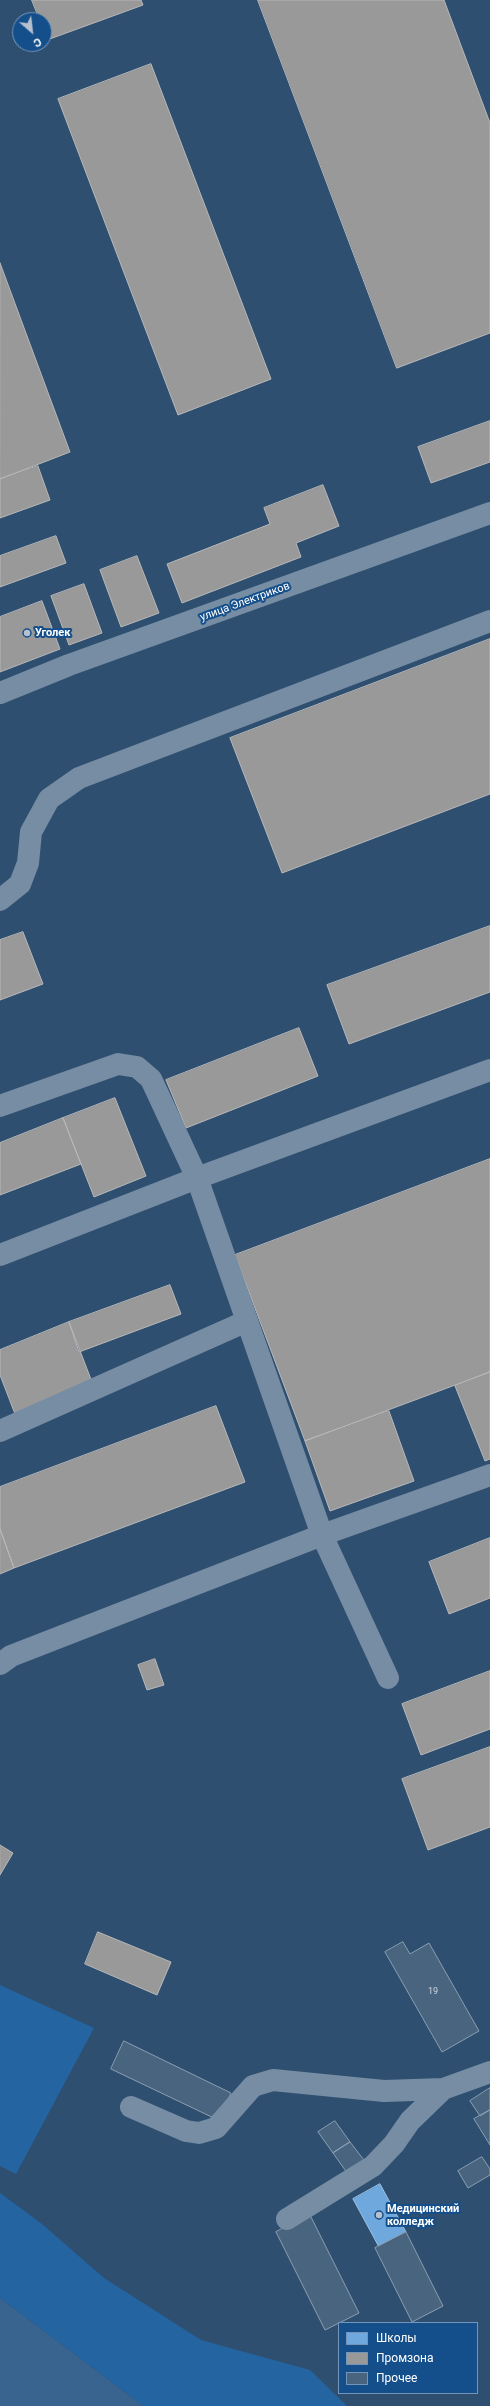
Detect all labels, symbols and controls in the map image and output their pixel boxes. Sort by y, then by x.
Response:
north arrow [12,12,52,52]
text: С [31,35,44,50]
street label: улица Электриков [198,580,292,624]
place label: Уголек [35,626,70,640]
marker: Уголек [22,628,32,638]
house number: 19 [428,1987,438,1997]
place label: Медицинский колледж [387,2202,459,2228]
marker: Медицинский колледж [374,2210,384,2220]
legend [338,2322,478,2394]
text: Школы [376,2331,417,2345]
text: Промзона [376,2351,433,2365]
text: Прочее [376,2371,417,2385]

